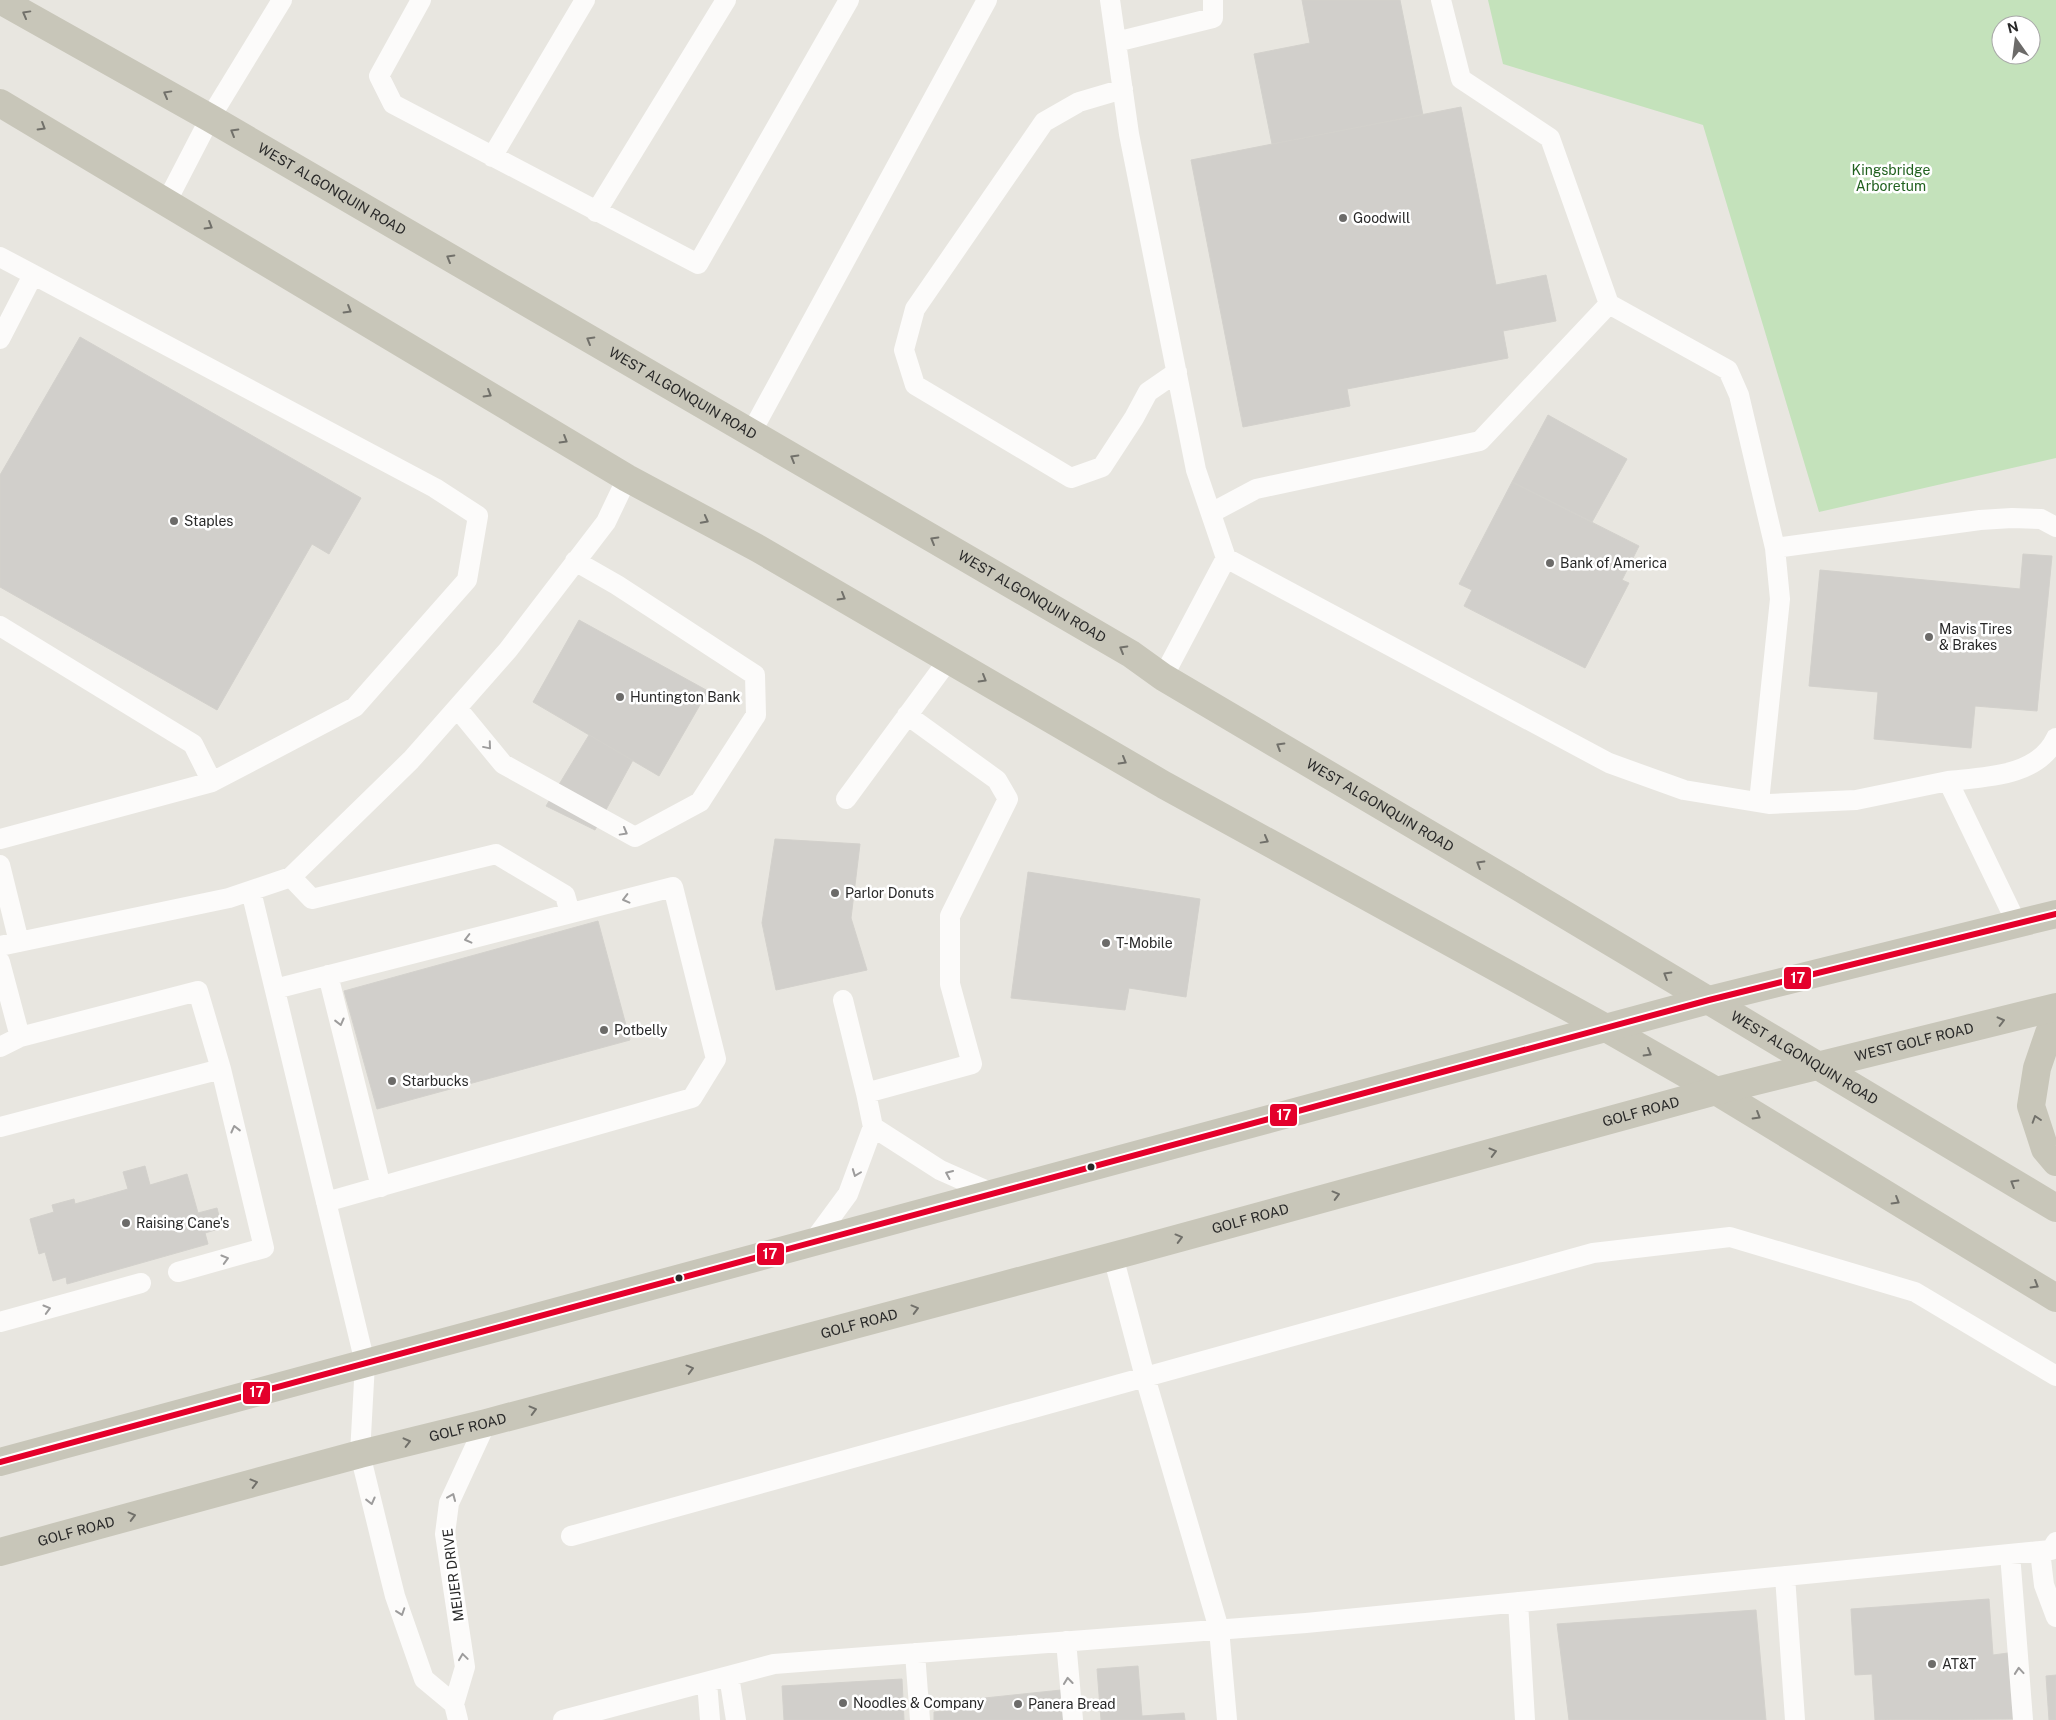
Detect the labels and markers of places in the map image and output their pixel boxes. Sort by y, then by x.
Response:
place label: Goodwill [1353,210,1410,226]
marker: Goodwill [1337,212,1349,224]
place label: Staples [184,513,233,529]
marker: Staples [168,515,180,527]
place label: Bank of America [1560,555,1667,571]
marker: Bank of America [1544,557,1556,569]
place label: Mavis Tires & Brakes [1939,621,2012,653]
marker: Mavis Tires & Brakes [1923,631,1935,643]
place label: Huntington Bank [630,689,740,705]
marker: Huntington Bank [614,691,626,703]
place label: Parlor Donuts [845,885,934,901]
marker: Parlor Donuts [829,887,841,899]
place label: T-Mobile [1116,935,1173,951]
marker: T-Mobile [1100,937,1112,949]
place label: Potbelly [614,1022,668,1038]
marker: Potbelly [598,1024,610,1036]
place label: Starbucks [402,1073,468,1089]
marker: Starbucks [386,1075,398,1087]
unlabelled marker [1086,1162,1096,1172]
place label: Raising Cane's [136,1215,229,1231]
marker: Raising Cane's [120,1217,132,1229]
unlabelled marker [674,1273,684,1283]
place label: AT&T [1942,1656,1976,1672]
marker: AT&T [1926,1658,1938,1670]
place label: Noodles & Company [853,1695,985,1711]
place label: Panera Bread [1028,1696,1116,1712]
marker: Noodles & Company [837,1697,849,1709]
marker: Panera Bread [1012,1698,1024,1710]

